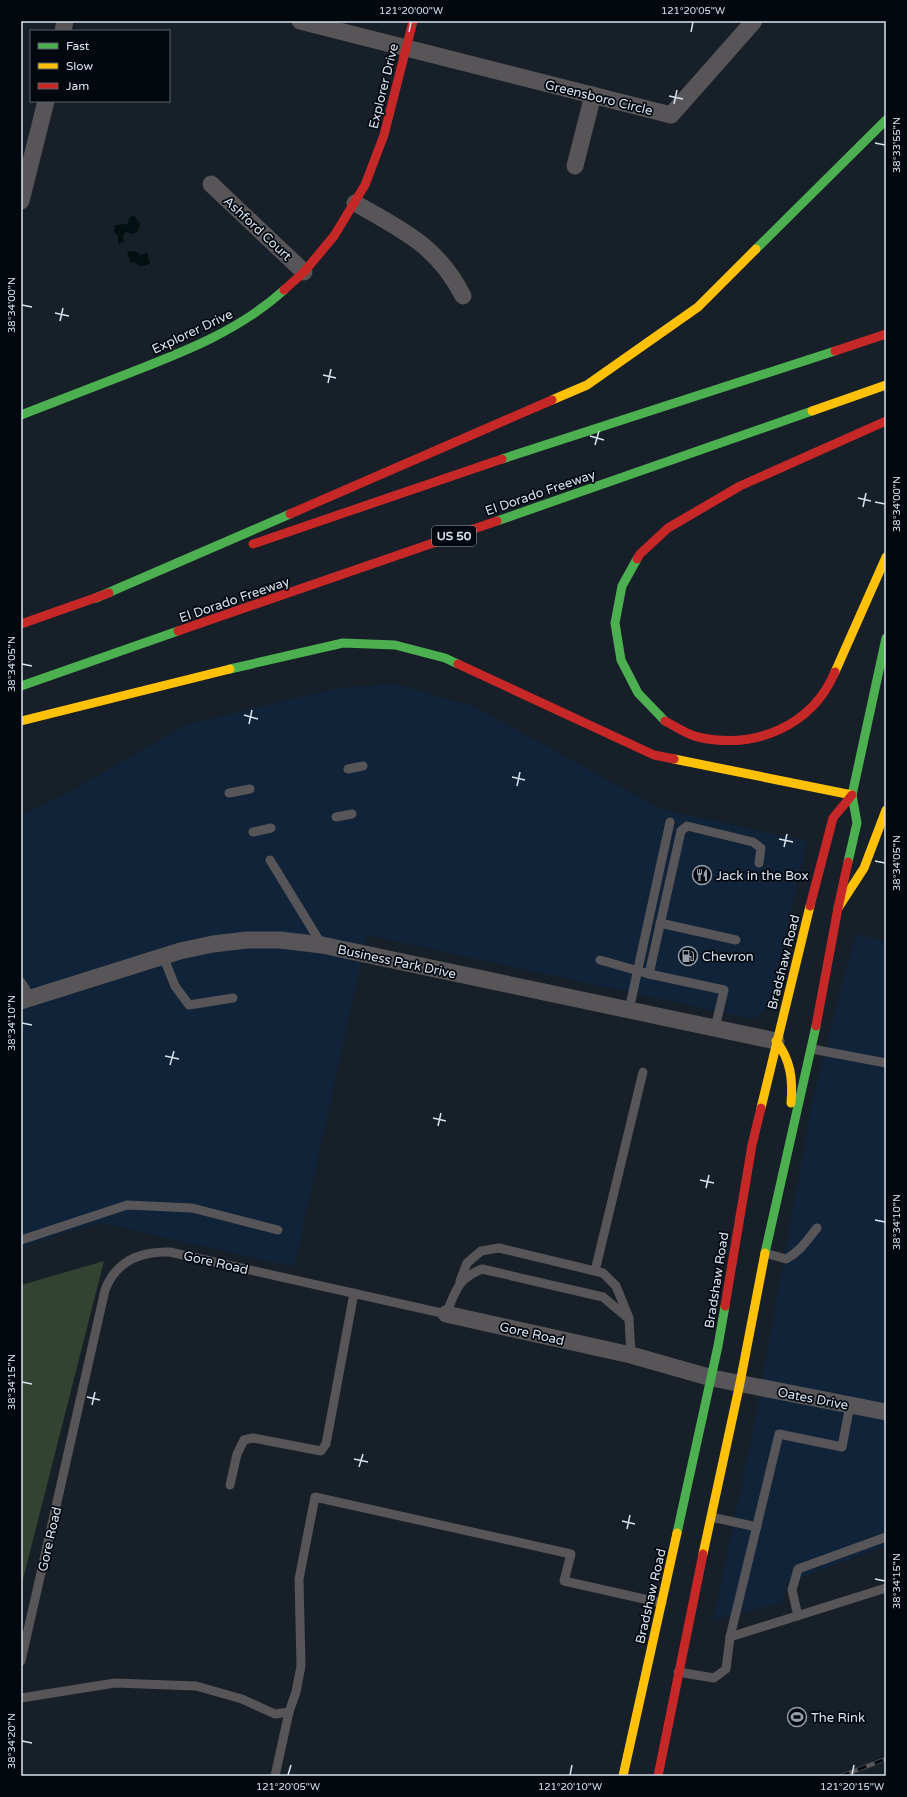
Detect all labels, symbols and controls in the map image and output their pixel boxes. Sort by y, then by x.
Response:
text: 121°20'00"W [379,5,443,17]
text: 121°20'05"W [661,5,725,17]
legend [30,30,170,102]
text: Fast [66,39,90,53]
street label: Explorer Drive [366,42,402,130]
text: Slow [66,59,93,73]
street label: Greensboro Circle [543,77,654,119]
text: Jam [66,79,89,93]
text: 38°33'55"N [891,117,903,173]
street label: Ashford Court [220,193,295,264]
text: 38°34'00"N [6,277,18,333]
street label: Explorer Drive [150,306,235,358]
street label: El Dorado Freeway [483,467,598,519]
text: 38°34'00"N [891,476,903,532]
road number: US 50 [432,526,476,546]
street label: El Dorado Freeway [177,574,292,626]
text: 38°34'05"N [6,636,18,692]
text: 38°34'05"N [891,835,903,891]
restaurant icon: Jack in the Box [691,864,713,886]
place label: Jack in the Box [716,868,809,884]
street label: Bradshaw Road [764,913,803,1011]
street label: Business Park Drive [336,942,457,982]
fuel station icon: Chevron [677,945,699,967]
place label: Chevron [702,949,754,965]
text: 38°34'10"N [6,995,18,1051]
text: 38°34'10"N [891,1194,903,1250]
street label: Bradshaw Road [701,1231,732,1329]
street label: Gore Road [182,1248,250,1278]
street label: Gore Road [498,1319,566,1349]
text: 38°34'15"N [6,1354,18,1410]
street label: Oates Drive [776,1384,849,1414]
street label: Gore Road [35,1505,65,1573]
street label: Bradshaw Road [632,1547,670,1645]
text: 38°34'15"N [891,1553,903,1609]
sports icon: The Rink [786,1706,808,1728]
place label: The Rink [811,1710,865,1726]
text: 38°34'20"N [6,1713,18,1769]
text: 121°20'05"W [256,1781,320,1793]
text: 121°20'10"W [538,1781,602,1793]
text: 121°20'15"W [820,1781,884,1793]

